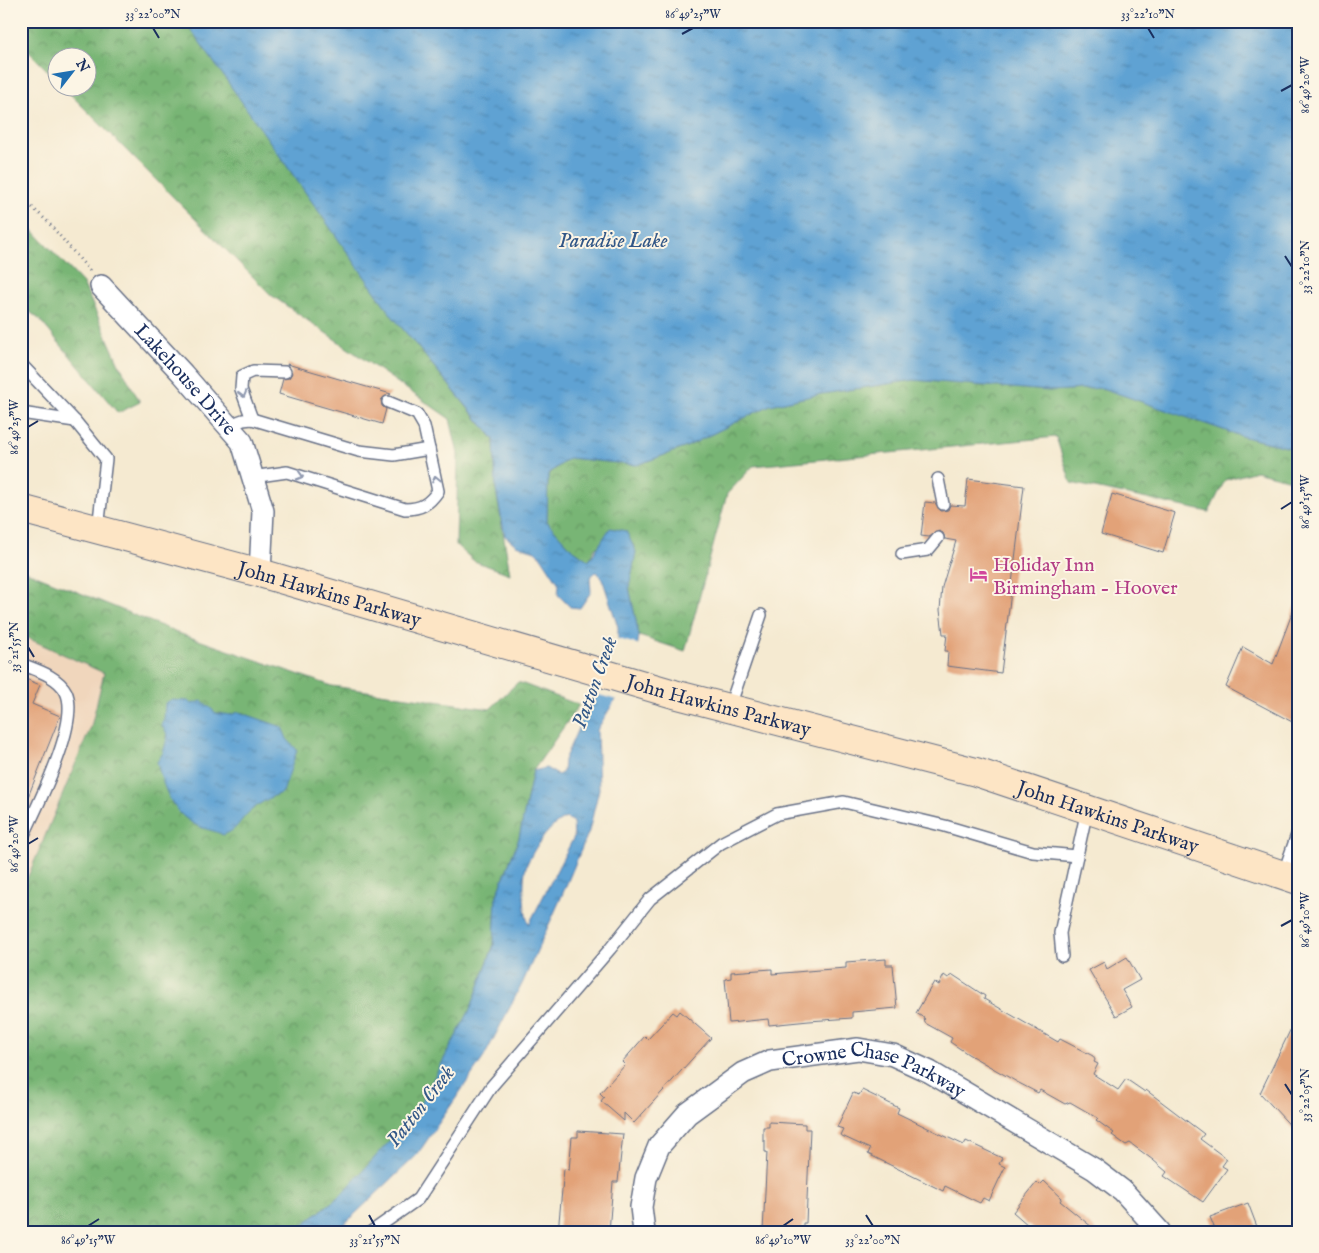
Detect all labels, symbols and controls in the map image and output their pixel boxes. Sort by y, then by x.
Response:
text: 33°22'00"N [125,7,181,22]
text: 86°49'25"W [665,7,721,22]
text: 33°22'10"N [1121,7,1176,22]
north arrow [48,48,98,98]
text: N [71,55,93,76]
text: 86°49'20"W [1298,56,1313,113]
water label: Paradise Lake [559,228,667,255]
text: 33°22'10"N [1298,239,1313,294]
street label: Lakehouse Drive [128,319,241,441]
one-way arrow [238,389,248,397]
text: 86°49'25"W [7,399,22,455]
one-way arrow [295,470,304,480]
text: 86°49'15"W [1298,474,1313,529]
one-way arrow [431,475,442,484]
place label: Holiday Inn Birmingham - Hoover [993,553,1178,601]
street label: John Hawkins Parkway [233,556,424,633]
hotel icon: Holiday Inn Birmingham - Hoover [969,565,989,585]
text: 33°21'55"N [7,621,22,673]
water label: Patton Creek [566,632,625,732]
street label: John Hawkins Parkway [621,669,814,743]
street label: John Hawkins Parkway [1012,775,1202,860]
text: 86°49'20"W [7,815,22,872]
text: 86°49'10"W [1298,892,1313,948]
street label: Crowne Chase Parkway [780,1037,970,1104]
water label: Patton Creek [381,1060,462,1153]
text: 33°22'05"N [1298,1067,1313,1122]
text: 86°49'15"W [61,1233,116,1248]
text: 33°21'55"N [349,1233,401,1248]
text: 86°49'10"W [755,1233,811,1248]
text: 33°22'00"N [845,1233,901,1248]

